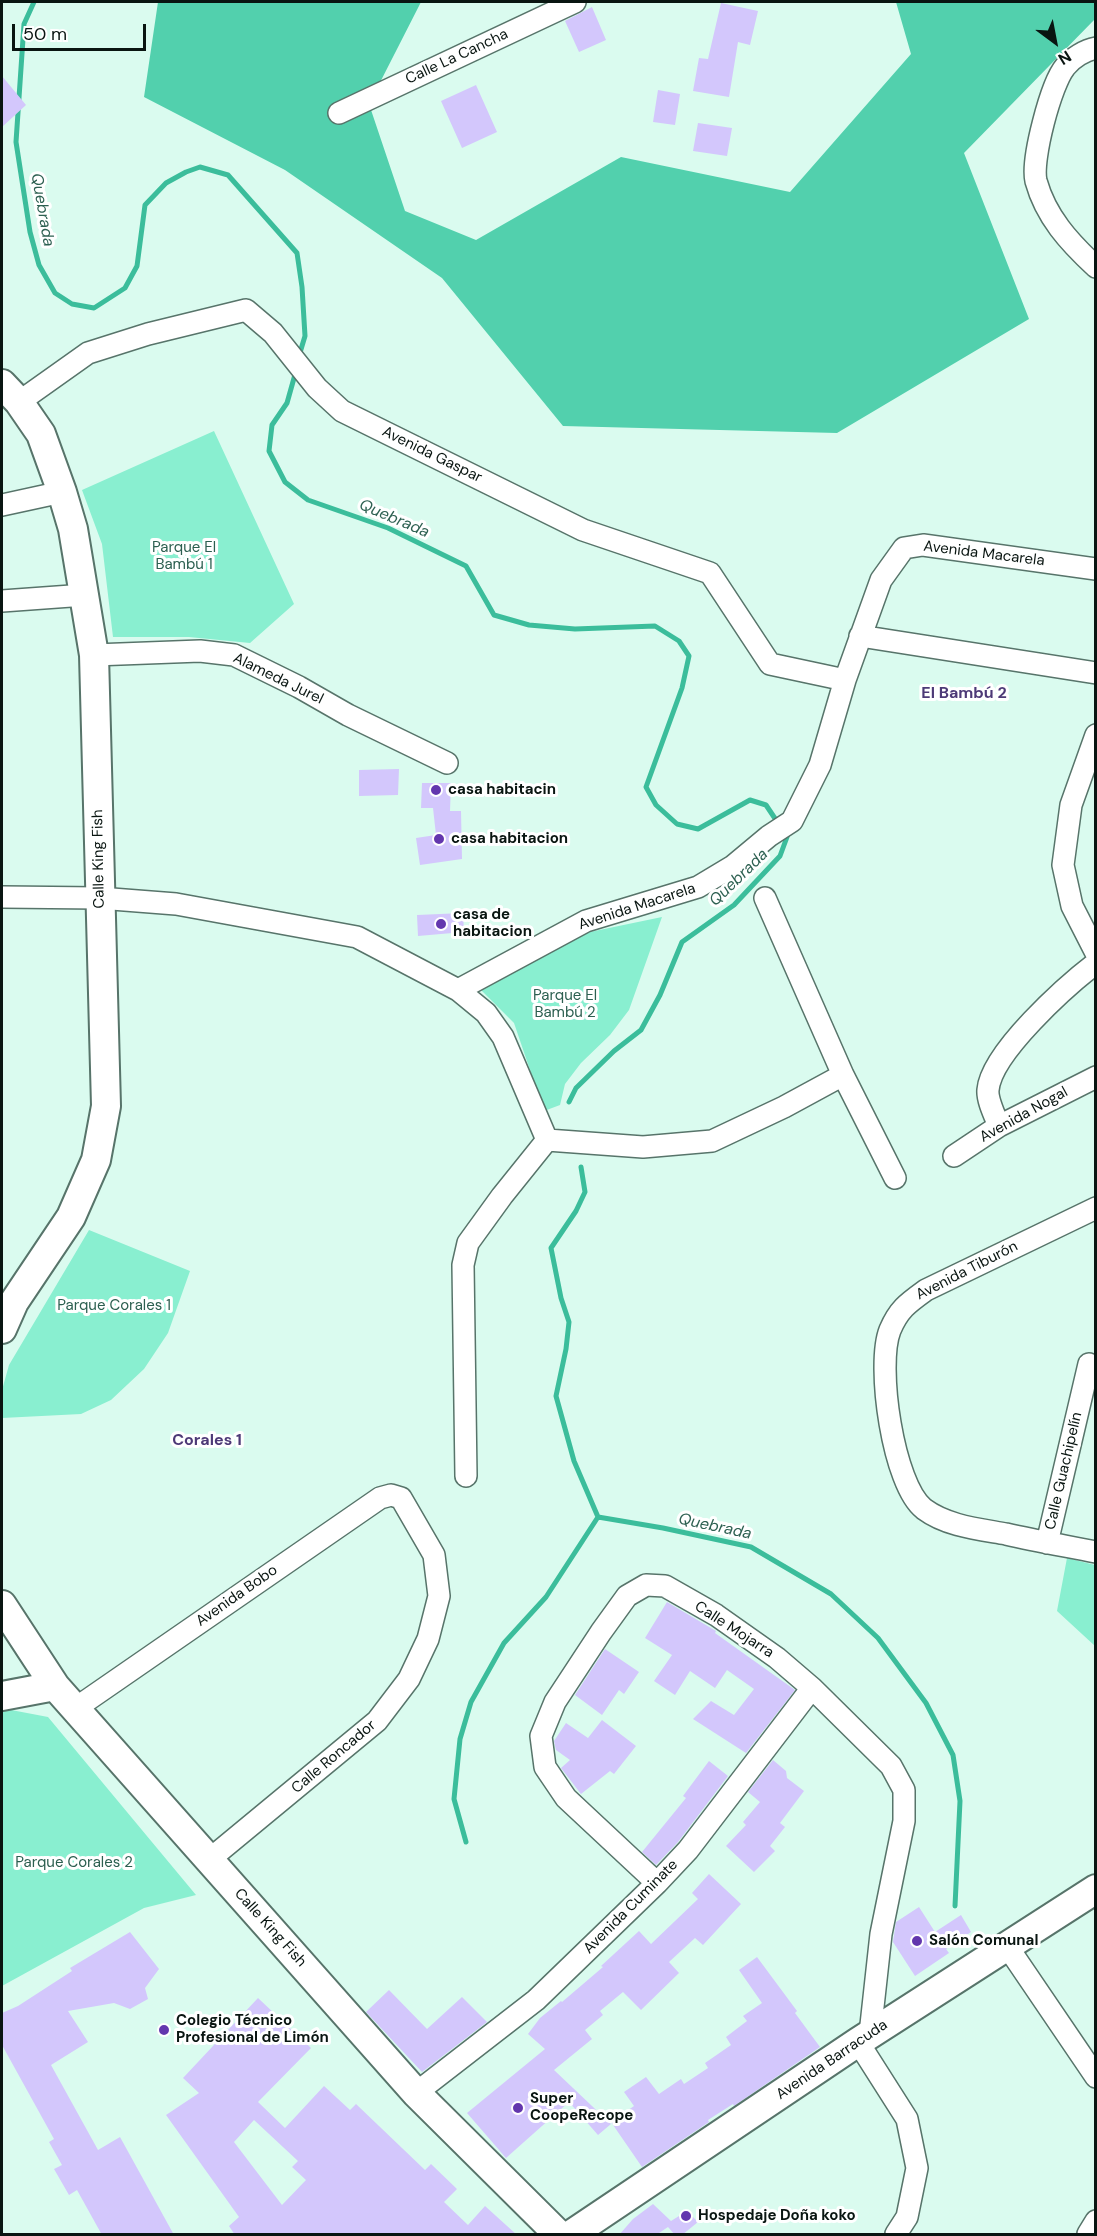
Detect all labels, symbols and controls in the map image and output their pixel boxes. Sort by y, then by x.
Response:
scale bar [15,12,148,50]
north arrow [1025,12,1085,72]
text: 50 m [23,22,67,46]
street label: Calle La Cancha [403,25,511,89]
text: N [1054,46,1075,70]
water label: Quebrada [26,172,58,248]
street label: Avenida Gaspar [379,423,485,487]
water label: Quebrada [356,496,432,542]
street label: Avenida Macarela [922,538,1046,570]
park label: Parque El Bambú 1 [152,539,216,574]
street label: Alameda Jurel [230,649,326,709]
district label: El Bambú 2 [921,684,1007,704]
place label: casa habitacin [448,781,556,799]
marker: casa habitacin [429,783,443,797]
street label: Calle King Fish [89,809,109,909]
place label: casa habitacion [451,830,568,848]
marker: casa habitacion [432,832,446,846]
water label: Quebrada [706,845,772,911]
street label: Avenida Macarela [576,880,698,934]
place label: casa de habitacion [453,906,532,941]
marker: casa de habitacion [434,917,448,931]
park label: Parque El Bambú 2 [533,987,597,1022]
street label: Avenida Nogal [977,1083,1071,1147]
street label: Avenida Tiburón [913,1238,1021,1304]
park label: Parque Corales 1 [57,1297,171,1315]
street label: Calle Guachipelín [1042,1410,1086,1532]
district label: Corales 1 [172,1431,242,1451]
water label: Quebrada [677,1510,753,1544]
street label: Avenida Bobo [193,1561,281,1631]
street label: Calle Mojarra [691,1598,777,1662]
street label: Calle Roncador [288,1716,380,1798]
park label: Parque Corales 2 [15,1854,133,1872]
street label: Avenida Cuminate [580,1856,682,1958]
street label: Calle King Fish [230,1885,310,1971]
place label: Salón Comunal [929,1932,1038,1950]
marker: Salón Comunal [910,1934,924,1948]
place label: Colegio Técnico Profesional de Limón [176,2012,329,2047]
street label: Avenida Barracuda [773,2016,891,2104]
marker: Colegio Técnico Profesional de Limón [157,2023,171,2037]
place label: Super CoopeRecope [530,2090,633,2125]
marker: Super CoopeRecope [511,2101,525,2115]
place label: Hospedaje Doña koko [698,2207,856,2225]
marker: Hospedaje Doña koko [679,2209,693,2223]

